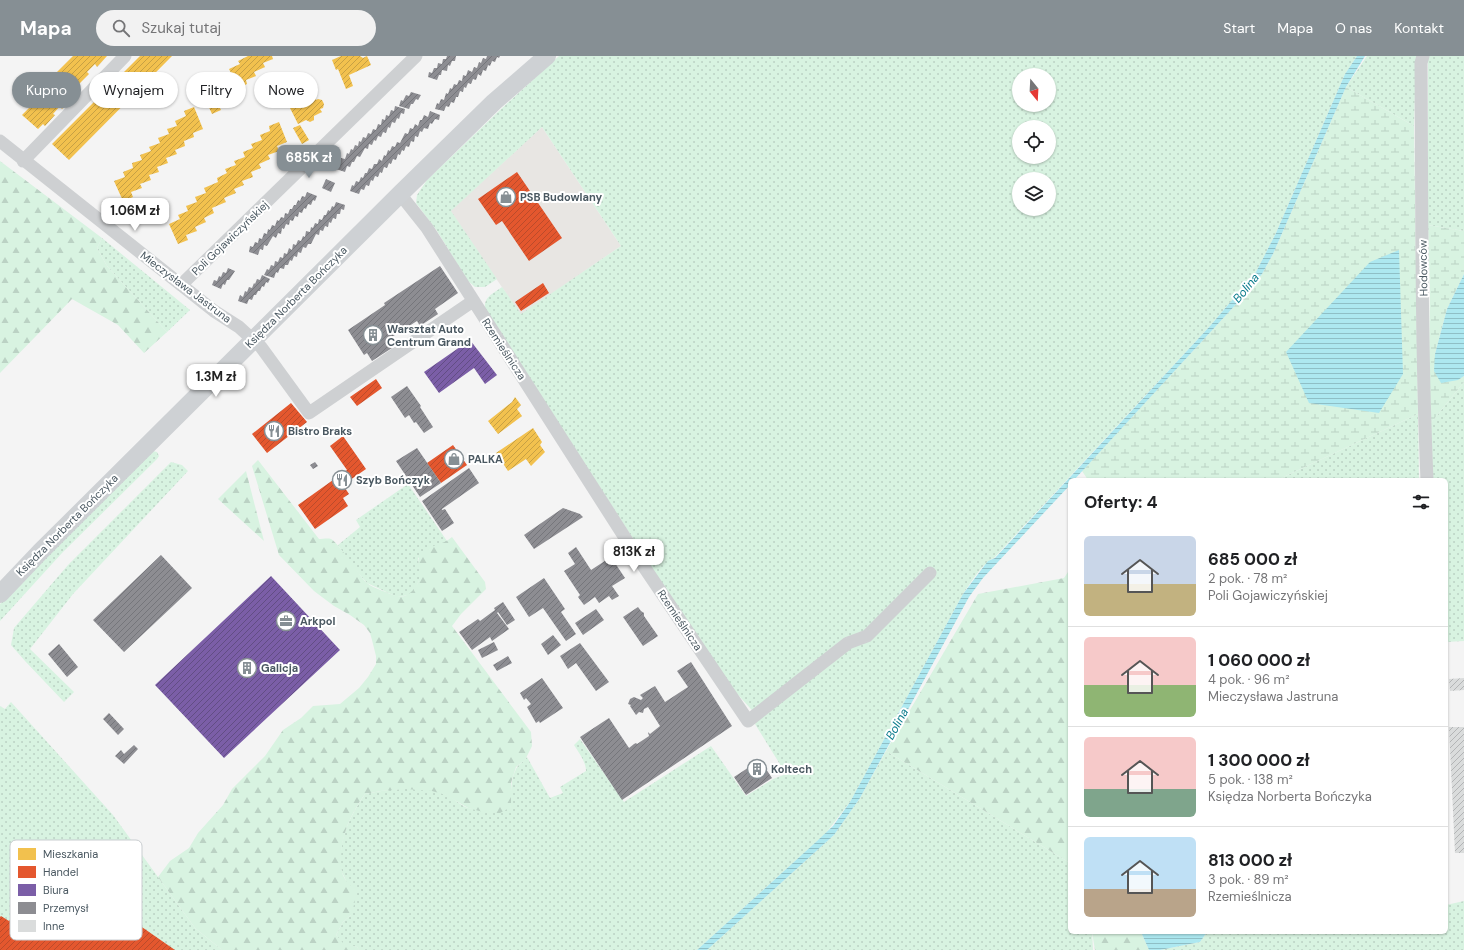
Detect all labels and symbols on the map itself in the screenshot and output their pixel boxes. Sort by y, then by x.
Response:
north arrow [1012,68,1056,112]
pin: 685K zł [272,145,346,179]
shop icon: PSB Budowlany [495,186,517,208]
place label: PSB Budowlany [520,190,603,204]
pin: 1.06M zł [94,198,176,232]
street label: Poli Gojawiczyńskiej [189,198,271,278]
street label: Hodowców [1415,239,1430,296]
street label: Księdza Norberta Bończyka [242,243,350,351]
street label: Mieczysława Jastruna [138,248,234,326]
water label: Bolina [1229,270,1263,306]
street label: Rzemieślnicza [479,316,529,382]
place label: Warsztat Auto Centrum Grand [387,322,471,349]
building icon: Warsztat Auto Centrum Grand [362,324,384,346]
pin: 1.3M zł [179,364,253,398]
restaurant icon: Bistro Braks [263,420,285,442]
place label: Bistro Braks [288,424,352,438]
shop icon: PALKA [443,448,465,470]
place label: PALKA [468,452,503,466]
restaurant icon: Szyb Bończyk [331,469,353,491]
street label: Księdza Norberta Bończyka [13,471,121,579]
place label: Szyb Bończyk [356,473,431,487]
pin: 813K zł [597,539,671,573]
street label: Rzemieślnicza [654,587,706,653]
office icon: Arkpol [275,610,297,632]
place label: Arkpol [300,614,336,628]
building icon: Galicja [236,657,258,679]
place label: Galicja [261,661,298,675]
water label: Bolina [882,705,912,743]
building icon: Koltech [746,758,768,780]
place label: Koltech [771,762,812,776]
legend [10,840,142,940]
text: Mieszkania [43,847,98,861]
text: Handel [43,865,78,879]
text: Biura [43,883,69,897]
text: Przemysł [43,901,89,915]
text: Inne [43,919,64,933]

